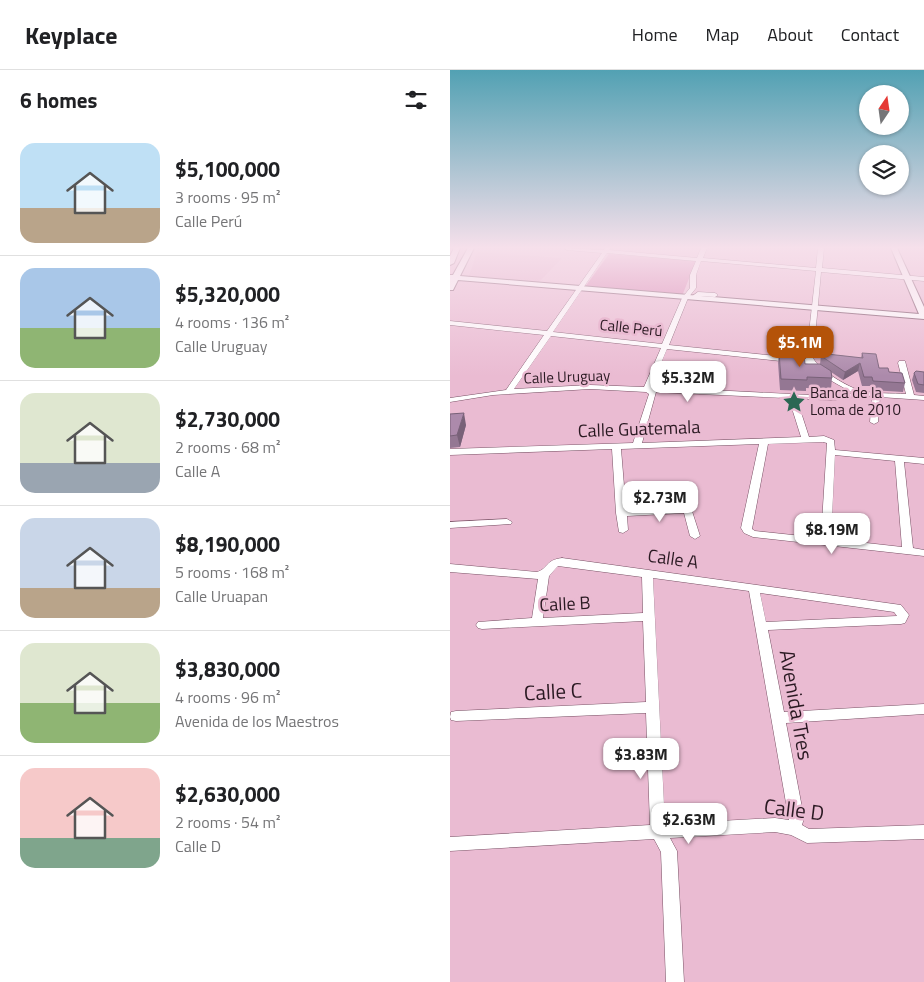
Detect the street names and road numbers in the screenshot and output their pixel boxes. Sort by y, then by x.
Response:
street label: Calle Perú [598,313,664,342]
street label: Calle Uruguay [523,363,611,390]
street label: Calle Guatemala [577,413,701,444]
street label: Calle A [646,542,700,575]
street label: Calle B [539,589,591,618]
street label: Avenida Tres [772,647,822,762]
street label: Calle C [523,673,583,709]
street label: Calle D [762,789,826,829]

